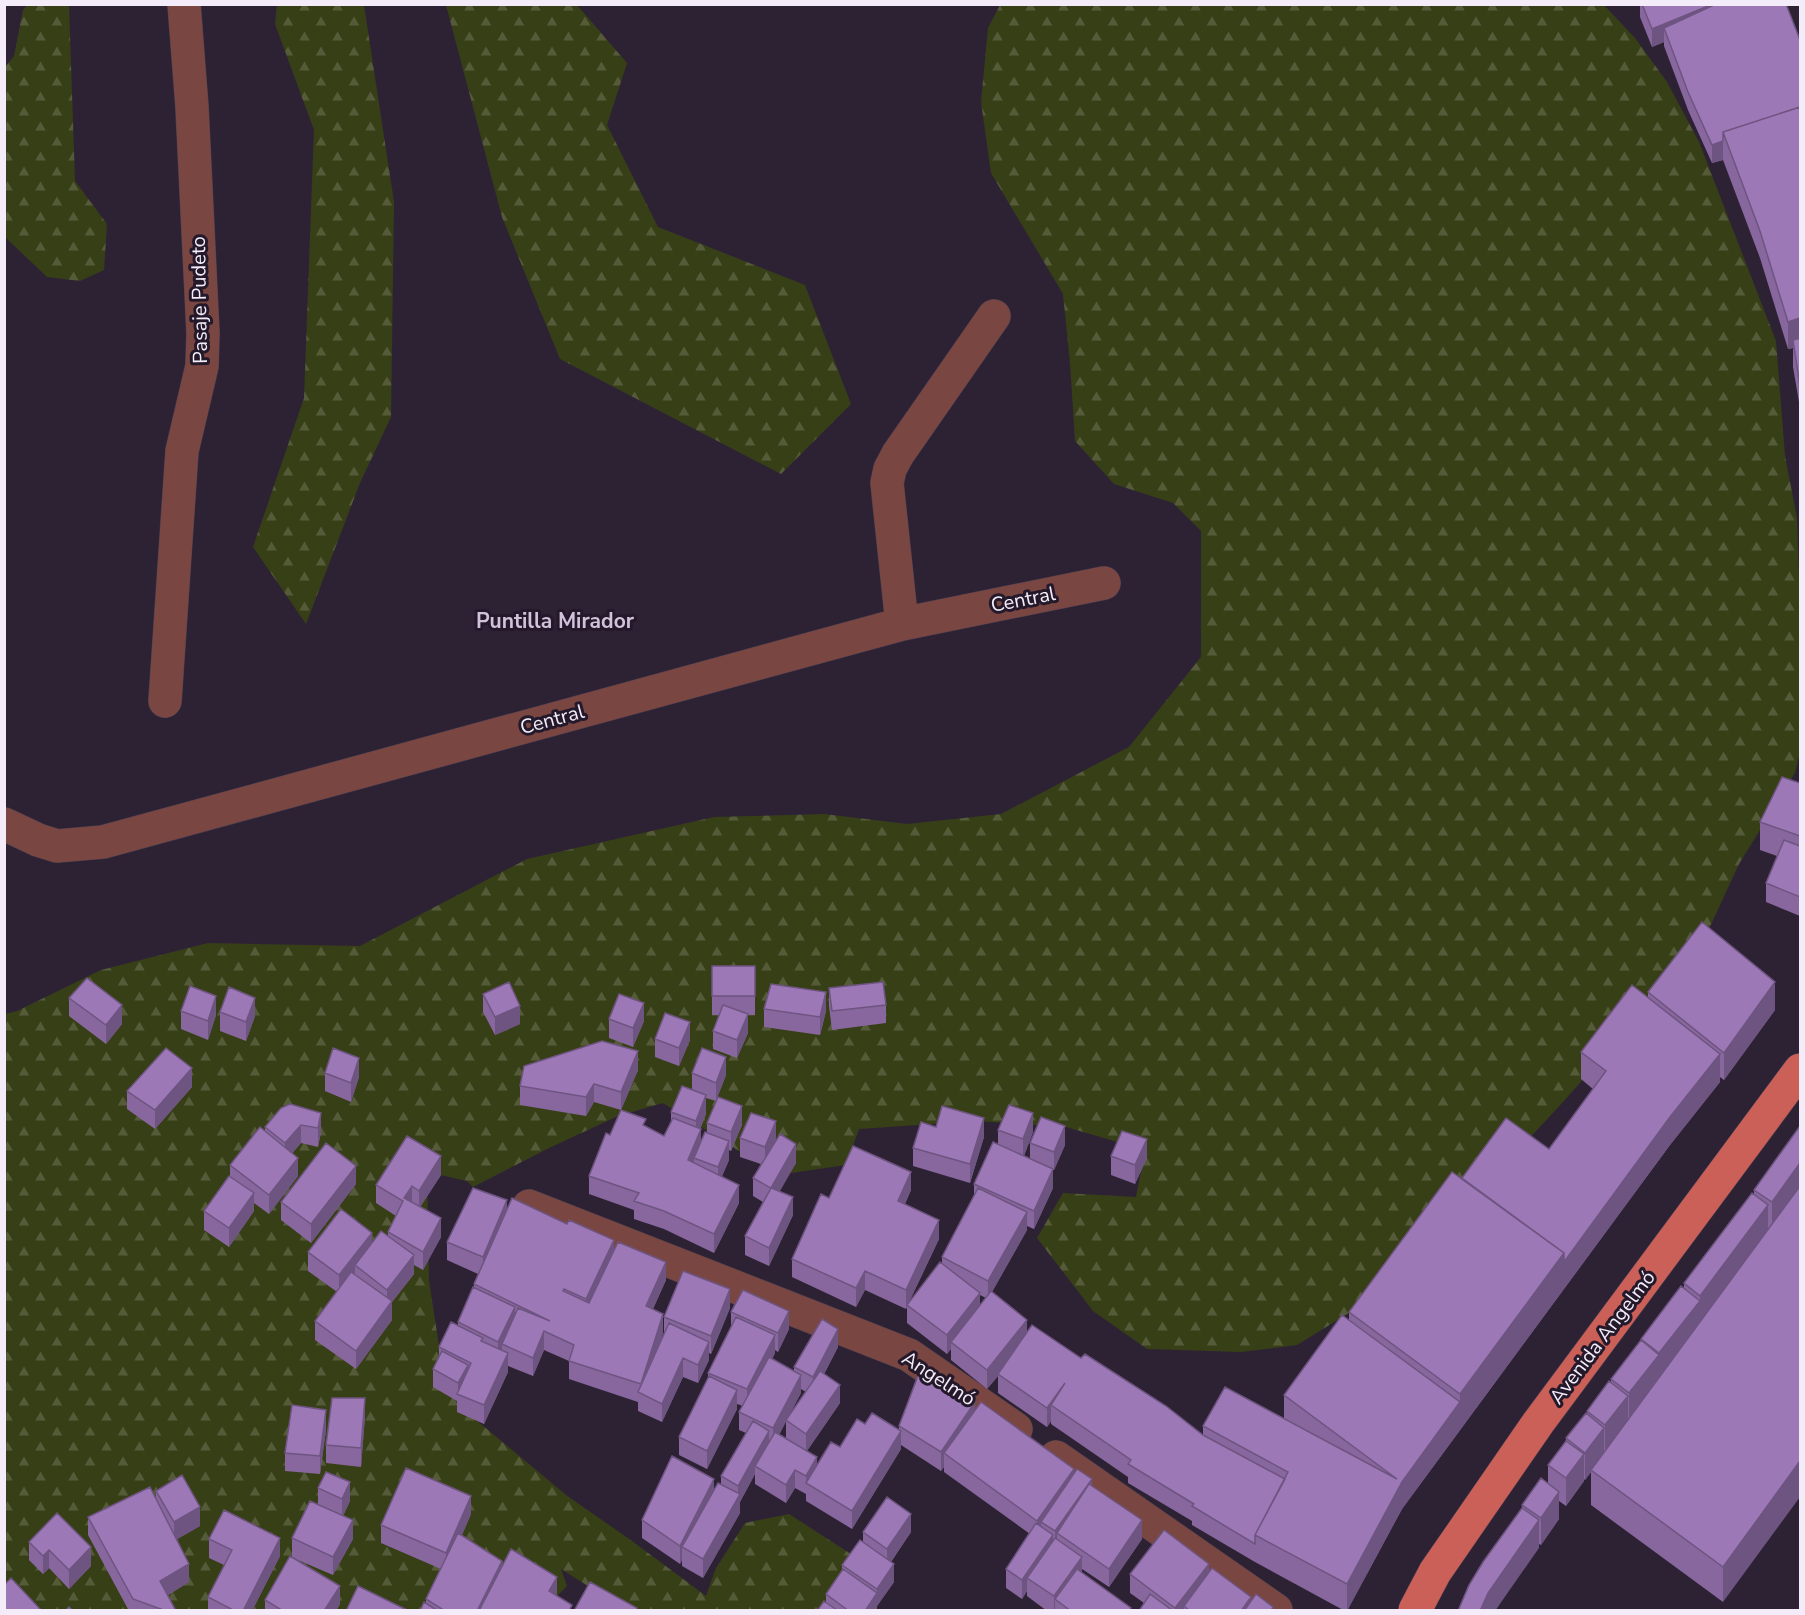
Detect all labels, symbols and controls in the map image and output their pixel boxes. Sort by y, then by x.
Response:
street label: Pasaje Pudeto [185,236,214,364]
street label: Central [988,580,1058,619]
district label: Puntilla Mirador [476,607,635,635]
street label: Central [517,698,587,741]
street label: Avenida Angelmó [1543,1265,1662,1410]
street label: Angelmó [897,1345,981,1412]

